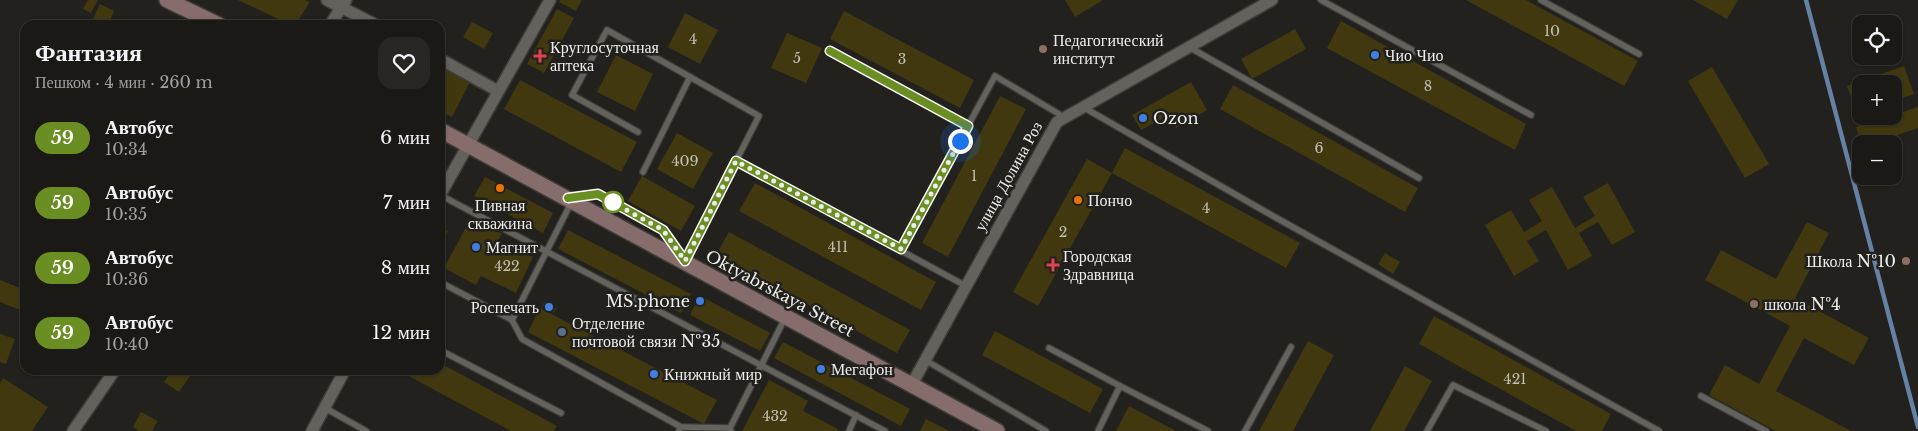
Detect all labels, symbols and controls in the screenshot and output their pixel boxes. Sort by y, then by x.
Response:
map controls [1852,15,1902,185]
button: locate [1852,15,1902,65]
house number: 10 [1544,22,1560,40]
house number: 4 [689,30,697,48]
place label: Педагогический институт [1053,30,1164,68]
button: heart [378,37,430,89]
place label: Круглосуточная аптека [550,37,660,75]
text: Фантазия [35,38,142,67]
marker: Педагогический институт [1037,43,1049,55]
place label: Чио Чио [1385,45,1444,65]
house number: 5 [793,49,801,67]
marker: Чио Чио [1369,49,1381,61]
marker: Круглосуточная аптека [534,50,546,62]
house number: 3 [898,50,906,68]
text: Пешком · 4 мин · 260 m [35,72,213,92]
button: + [1852,75,1902,125]
house number: 8 [1424,77,1432,95]
place label: Ozon [1153,108,1198,128]
marker: Ozon [1137,112,1149,124]
text: Автобус [105,116,173,139]
street label: улица Долина Роз [970,118,1046,234]
text: 6 мин [380,126,430,149]
text: 59 [51,127,74,149]
your location [948,129,973,154]
button: − [1852,135,1902,185]
text: 10:34 [105,139,147,159]
house number: 6 [1314,139,1324,157]
house number: 409 [671,152,699,170]
house number: 1 [971,167,977,185]
text: Автобус [105,181,173,204]
marker: Пивная скважина [494,182,506,194]
place label: Пончо [1088,190,1132,210]
text: 7 мин [383,191,430,214]
unlabelled marker [602,191,624,213]
text: 59 [51,192,74,214]
marker: Пончо [1072,194,1084,206]
place label: Пивная скважина [468,195,532,233]
house number: 4 [1202,199,1210,217]
text: 10:35 [105,204,147,224]
house number: 2 [1059,223,1067,241]
place label: Магнит [486,237,538,257]
house number: 411 [828,238,848,256]
marker: Магнит [470,241,482,253]
street label: Oktyabrskaya Street [702,245,858,341]
text: Автобус [105,246,173,269]
place label: Городская Здравница [1063,246,1134,284]
place label: Школа №10 [1806,251,1896,271]
marker: Школа №10 [1900,255,1912,267]
text: 8 мин [381,256,430,279]
text: 59 [51,257,74,279]
house number: 422 [494,257,520,275]
marker: Городская Здравница [1047,259,1059,271]
text: 10:36 [105,269,148,289]
place label: MS.phone [606,291,690,311]
place label: школа №4 [1764,294,1841,314]
marker: MS.phone [694,295,706,307]
place label: Роспечать [471,297,539,317]
marker: школа №4 [1748,298,1760,310]
marker: Роспечать [543,301,555,313]
text: Автобус [105,311,173,334]
place label: Отделение почтовой связи №35 [572,313,720,351]
text: 12 мин [372,321,430,344]
text: 59 [51,322,74,344]
marker: Отделение почтовой связи №35 [556,326,568,338]
text: 10:40 [105,334,149,354]
place label: Мегафон [831,359,893,379]
marker: Мегафон [815,363,827,375]
place label: Книжный мир [664,364,762,384]
marker: Книжный мир [648,368,660,380]
house number: 421 [1503,370,1527,388]
house number: 432 [762,407,788,425]

